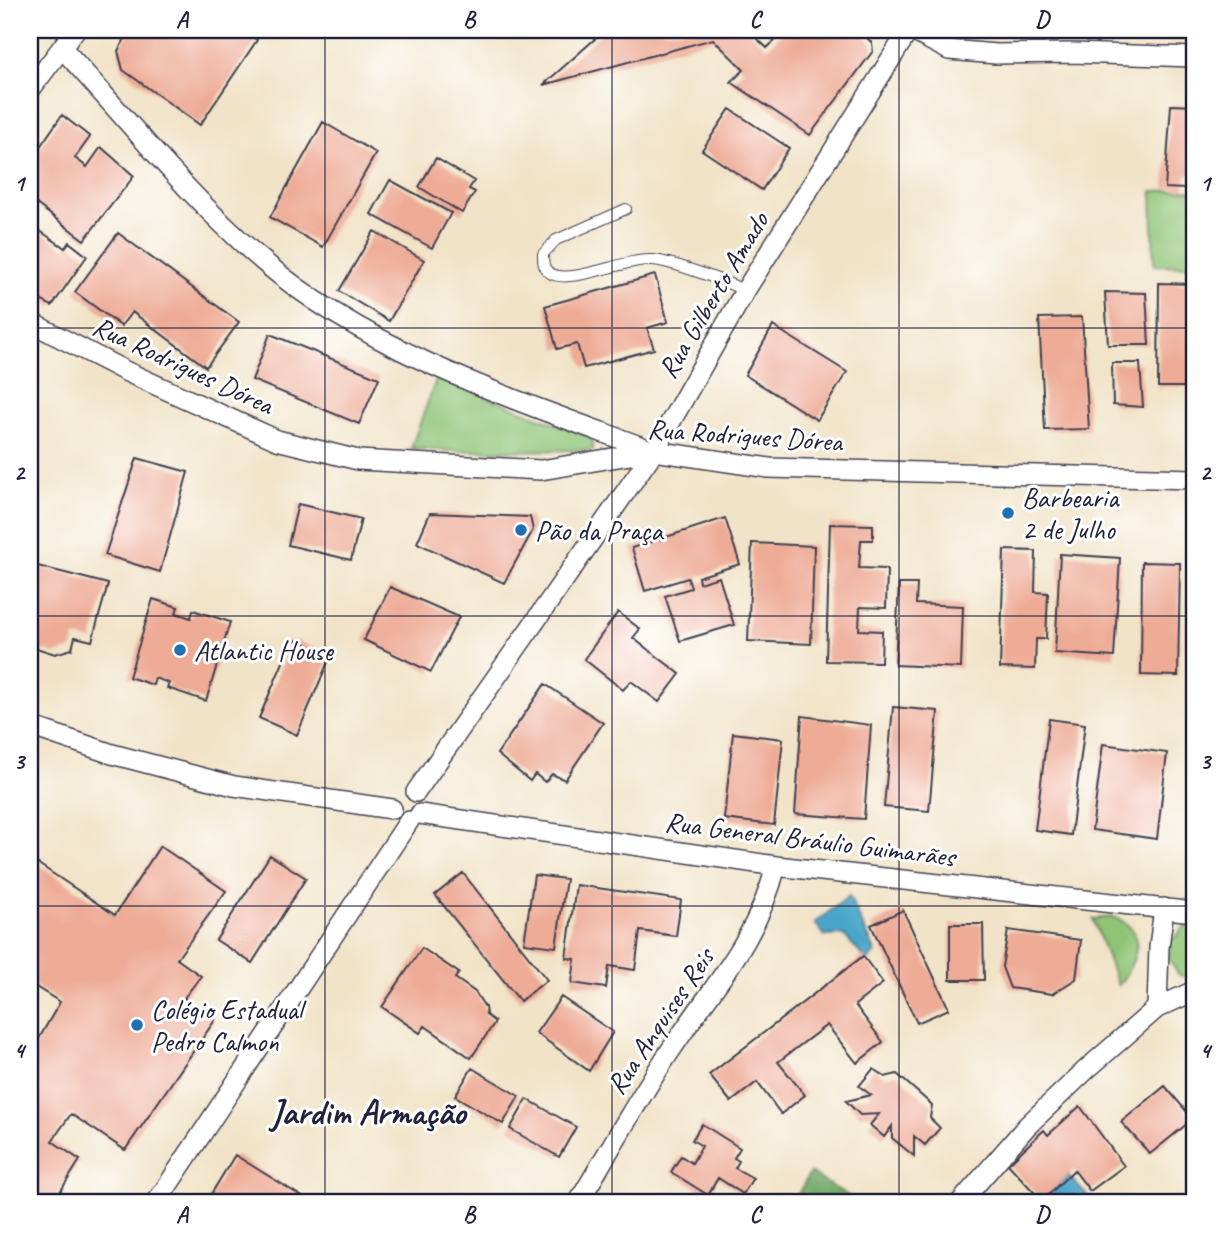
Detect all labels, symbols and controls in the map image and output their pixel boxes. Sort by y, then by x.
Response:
text: A [176,5,190,34]
text: B [463,5,477,34]
text: C [750,5,764,34]
text: D [1035,5,1051,34]
text: 1 [14,169,27,198]
text: 1 [1200,169,1213,198]
street label: Rua Gilberto Amado [650,204,777,384]
street label: Rua Rodrigues Dórea [87,308,280,423]
street label: Rua Rodrigues Dórea [647,411,845,459]
text: 2 [14,458,27,487]
text: 2 [1200,458,1213,487]
place label: Barbearia 2 de Julho [1022,480,1120,547]
marker: Barbearia 2 de Julho [1000,505,1016,521]
place label: Pão da Praça [535,513,664,548]
marker: Pão da Praça [513,522,529,538]
place label: Atlantic House [194,633,335,668]
marker: Atlantic House [172,642,188,658]
text: 3 [14,747,27,776]
text: 3 [1200,747,1213,776]
street label: Rua General Bráulio Guimarães [663,804,959,874]
street label: Rua Anquises Reis [598,939,723,1101]
place label: Colégio Estadual Pedro Calmon [151,992,307,1059]
marker: Colégio Estadual Pedro Calmon [129,1017,145,1033]
text: 4 [14,1036,27,1065]
text: 4 [1200,1036,1213,1065]
district label: Jardim Armação [269,1090,468,1135]
text: A [176,1200,190,1229]
text: B [463,1200,477,1229]
text: C [750,1200,764,1229]
text: D [1035,1200,1051,1229]

